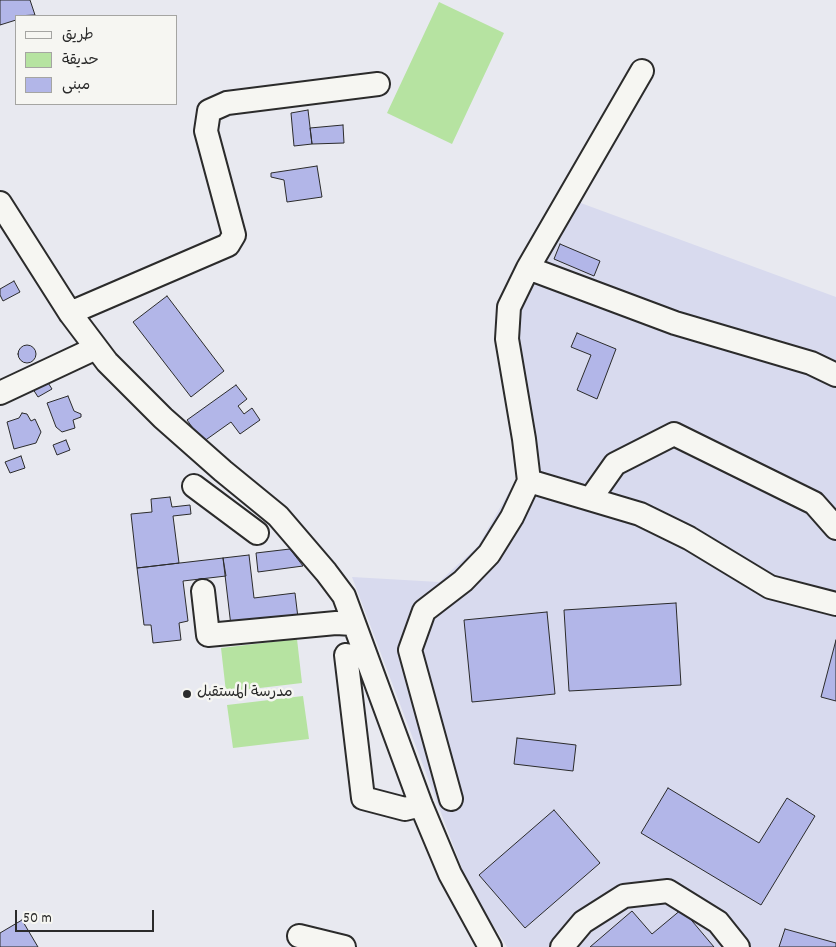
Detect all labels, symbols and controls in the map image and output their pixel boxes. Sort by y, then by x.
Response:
legend [15,15,178,105]
text: طريق [62,25,94,47]
text: حديقة [62,50,99,72]
text: مبنى [62,75,90,97]
place label: مدرسة المستقبل [197,685,293,703]
marker: مدرسة المستقبل [181,688,193,700]
scale bar [18,900,156,932]
text: 50 m [23,908,52,930]

